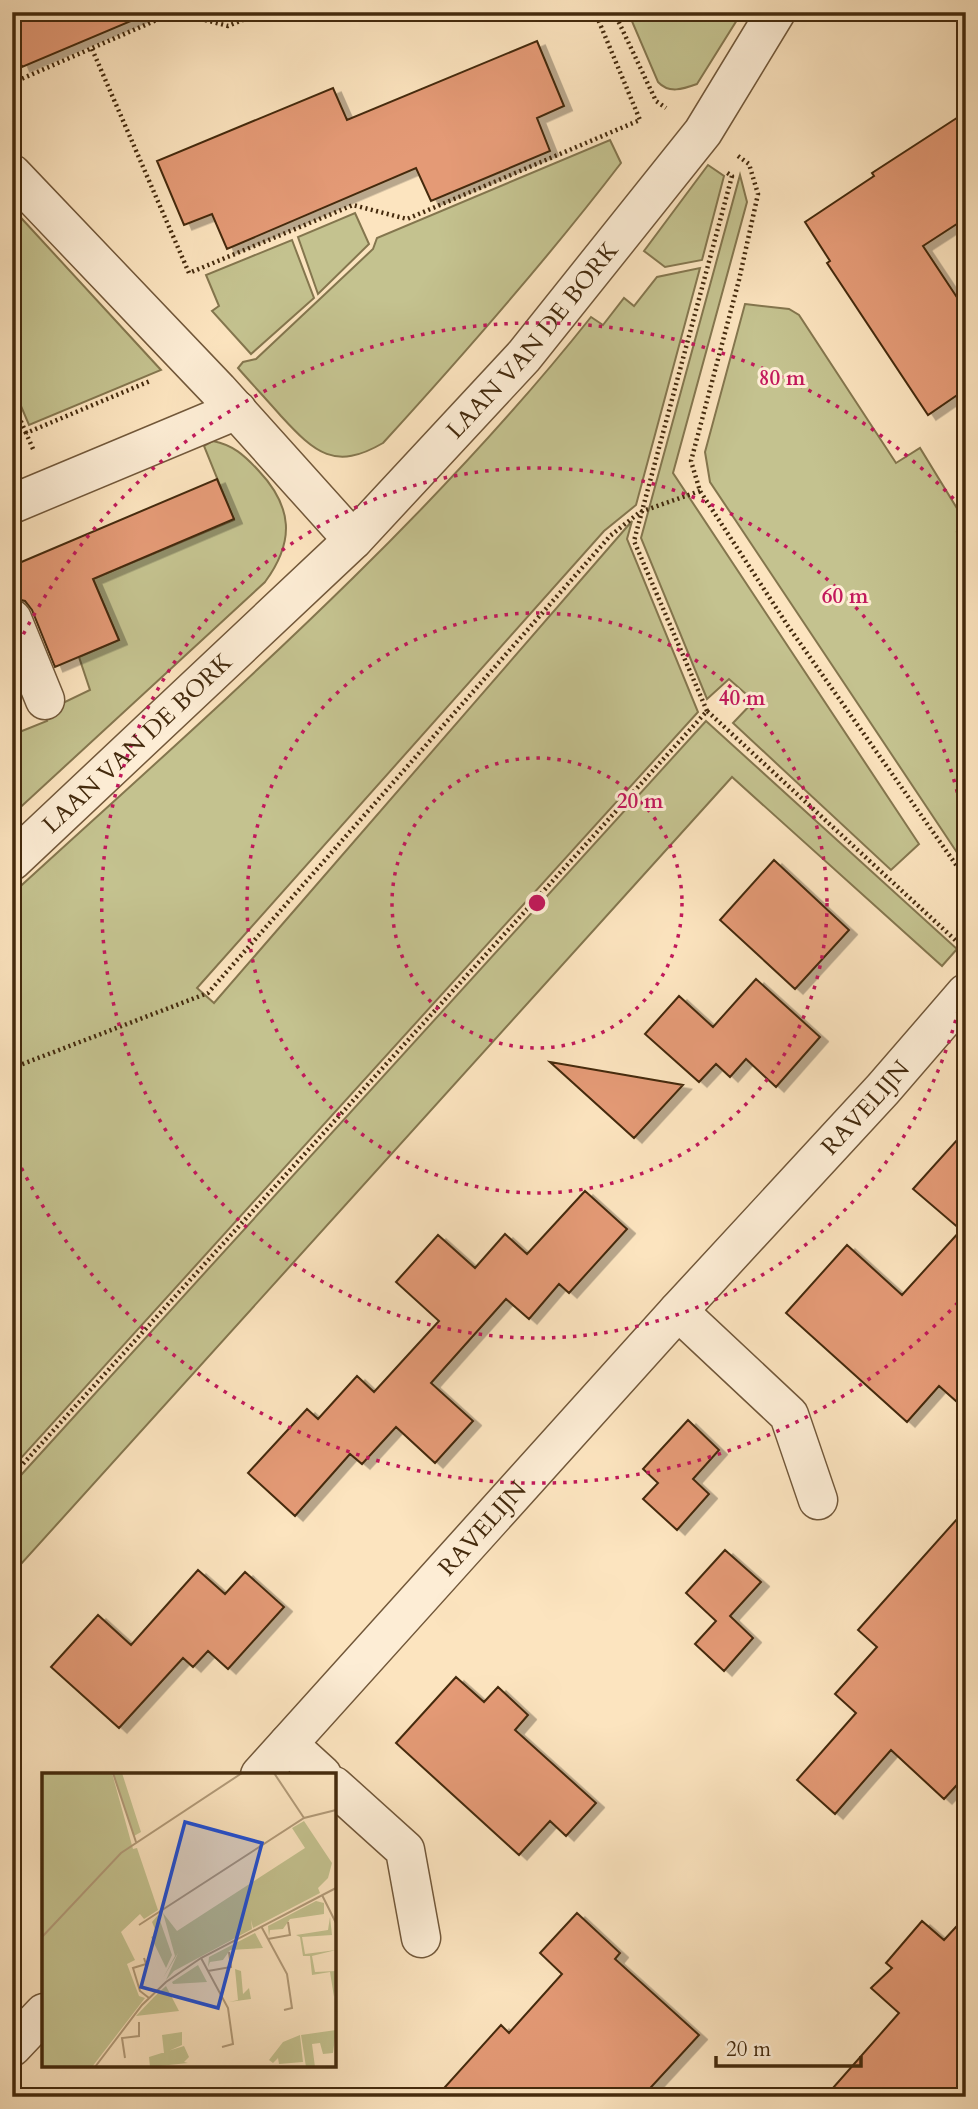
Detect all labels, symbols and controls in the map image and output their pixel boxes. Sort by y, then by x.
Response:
street label: LAAN VAN DE BORK [439,235,626,446]
text: 80 m [759,364,806,393]
text: 60 m [822,582,869,611]
street label: LAAN VAN DE BORK [35,646,240,841]
text: 40 m [719,684,766,713]
text: 20 m [617,787,664,816]
centre of rings [525,891,549,915]
street label: RAVELIJN [814,1053,918,1163]
street label: RAVELIJN [431,1474,535,1583]
inset map [42,1773,336,2067]
scale bar [716,2025,861,2069]
text: 20 m [726,2035,771,2064]

